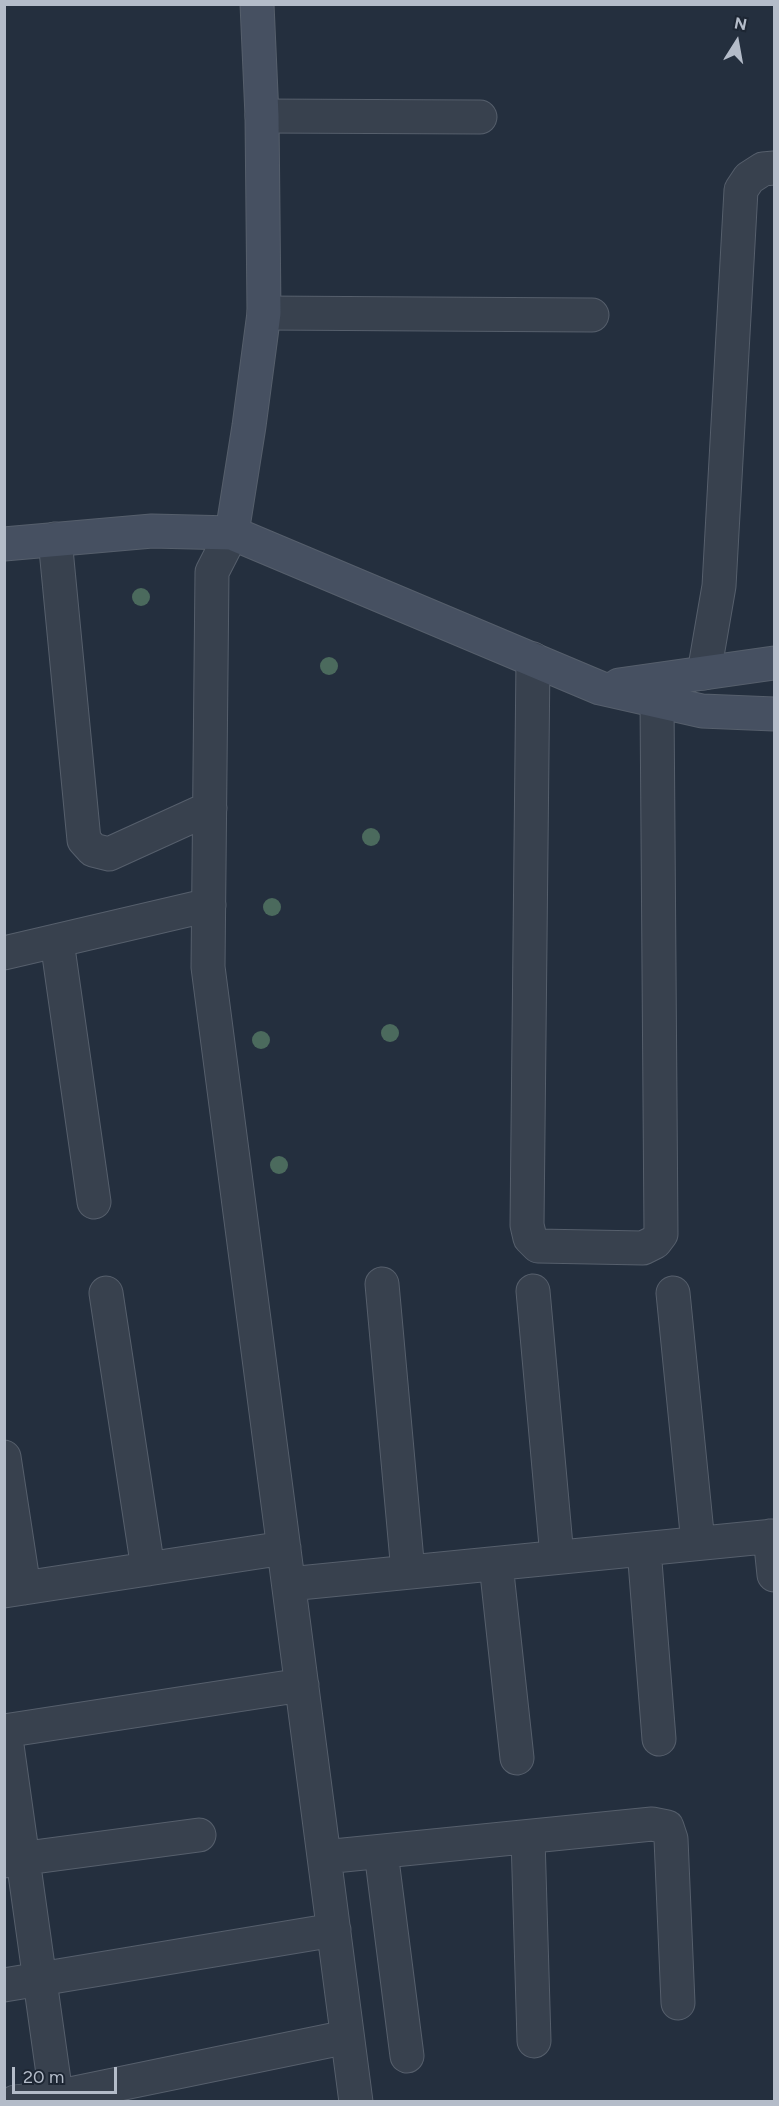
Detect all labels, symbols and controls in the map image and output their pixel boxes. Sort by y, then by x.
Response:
north arrow [707,12,767,72]
text: N [733,13,748,34]
scale bar [15,2055,120,2093]
text: 20 m [23,2066,64,2088]

